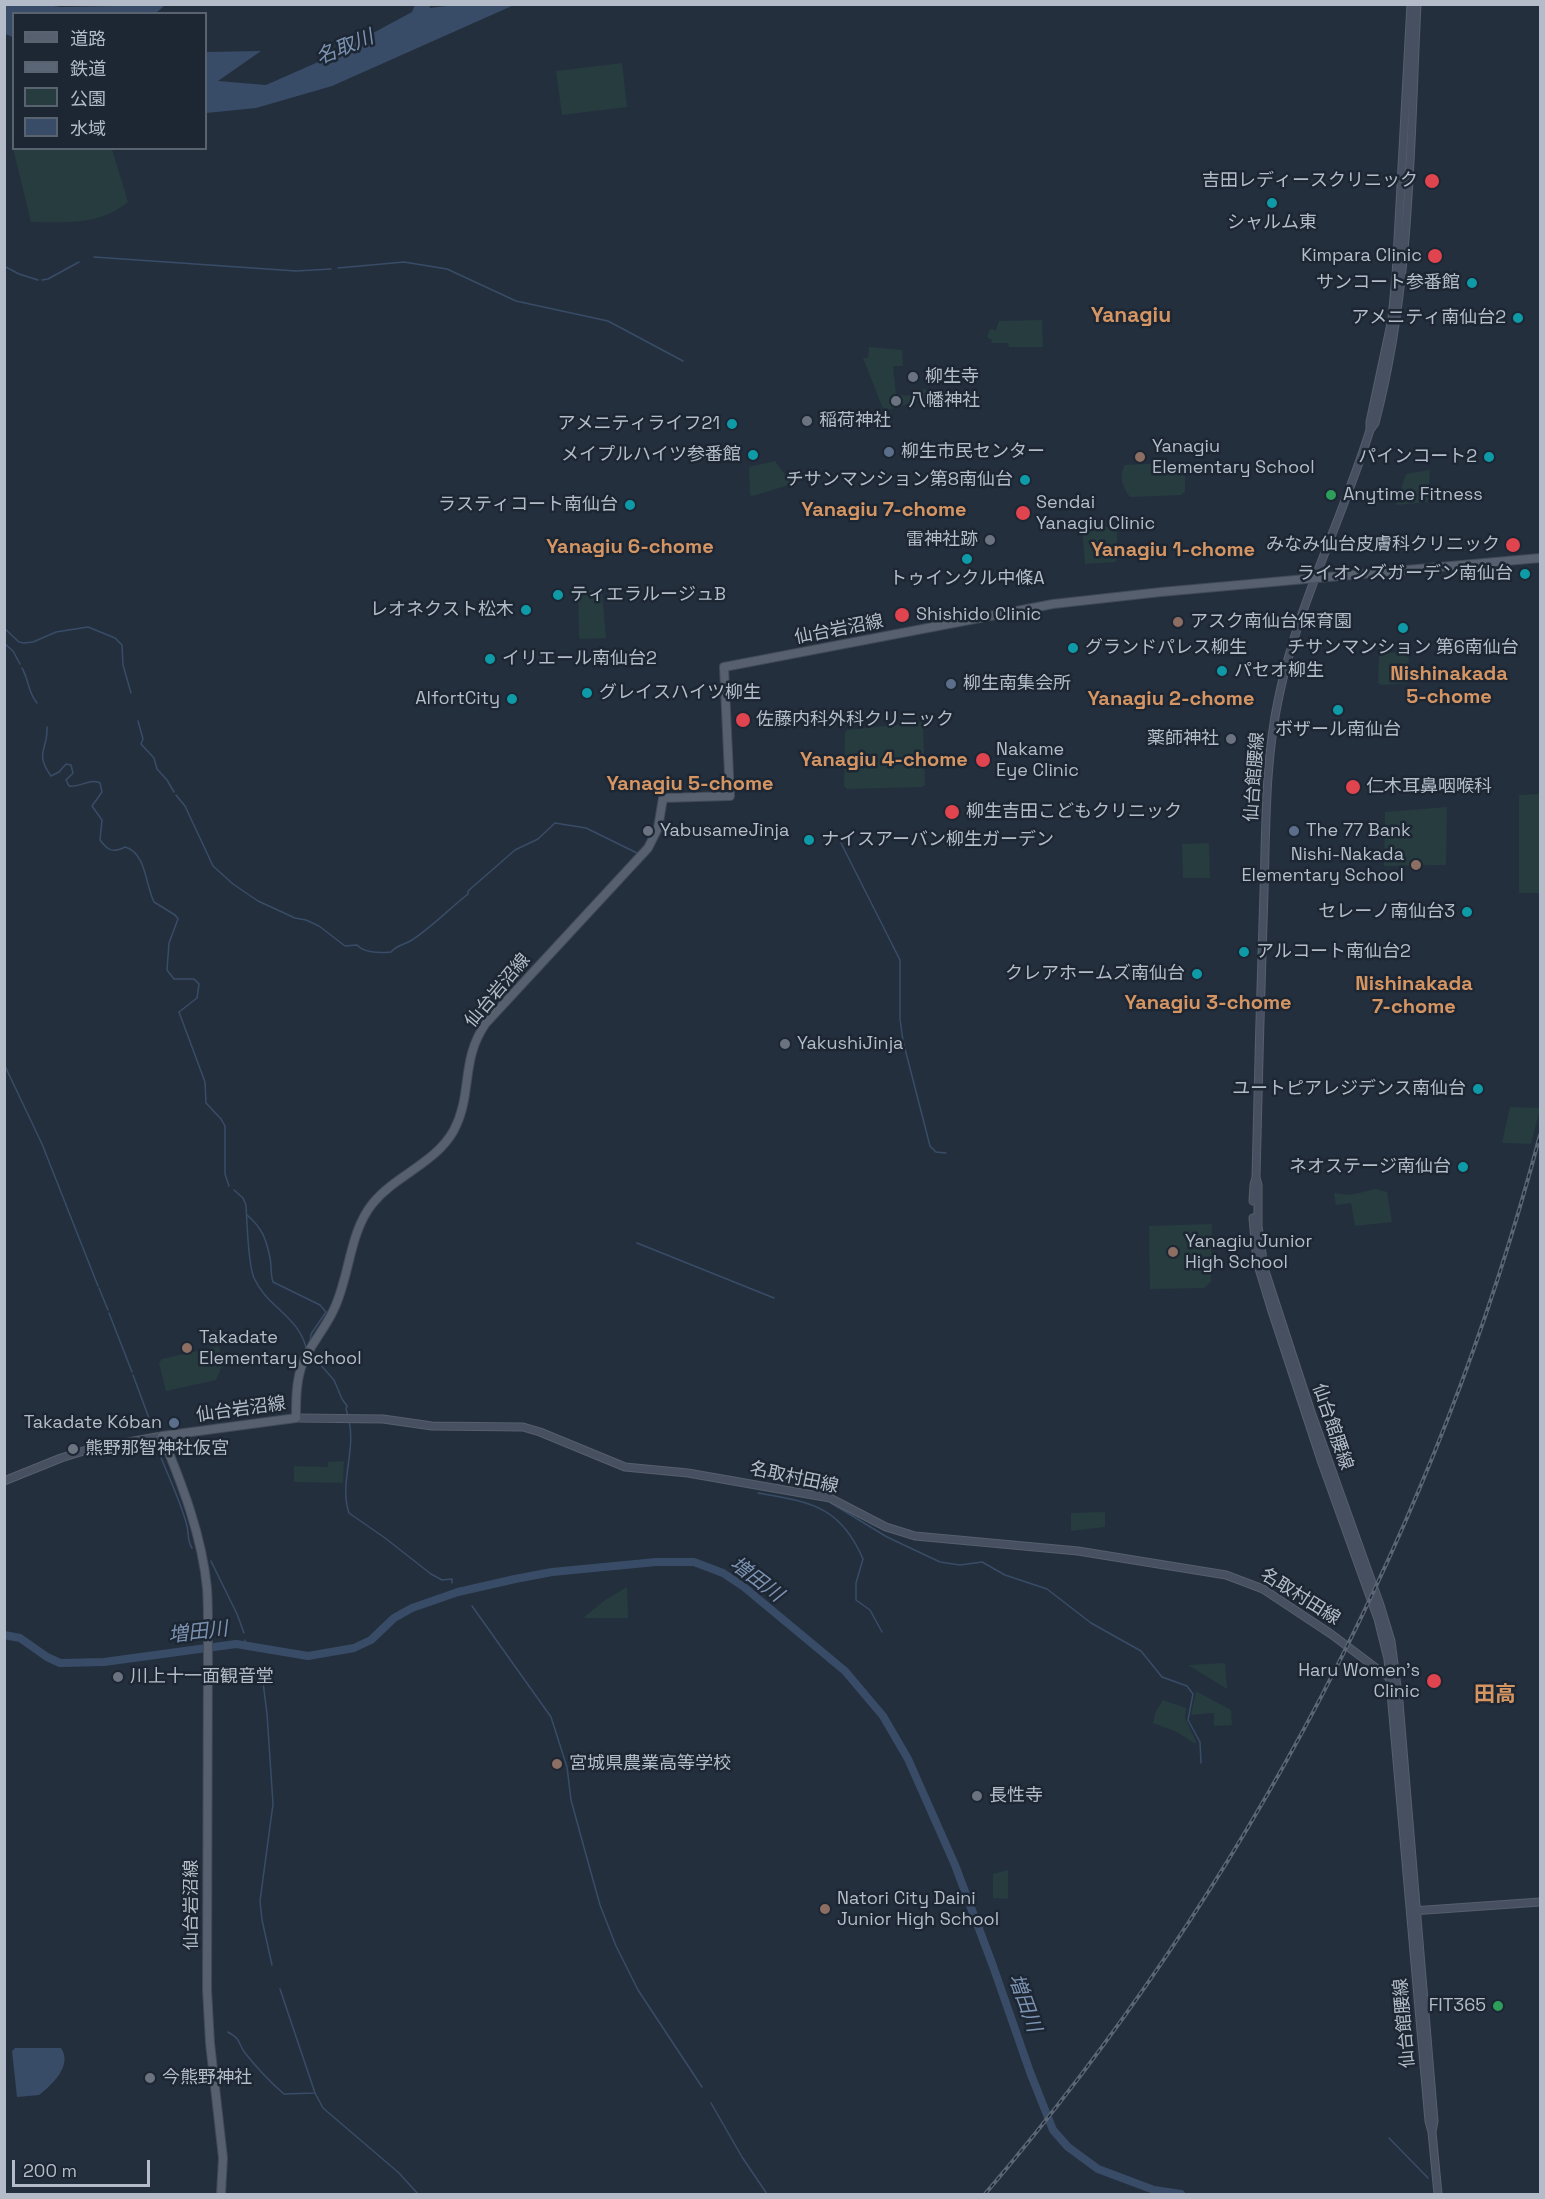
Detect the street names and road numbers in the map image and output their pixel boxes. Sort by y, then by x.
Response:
street label: 仙台岩沼線 [793,611,885,649]
street label: 仙台館腰線 [1241,731,1269,823]
street label: 仙台岩沼線 [461,950,535,1032]
street label: 仙台館腰線 [1307,1381,1357,1473]
street label: 仙台岩沼線 [195,1393,287,1427]
street label: 名取村田線 [748,1458,840,1498]
street label: 名取村田線 [1256,1564,1344,1630]
street label: 仙台岩沼線 [181,1860,203,1950]
street label: 仙台館腰線 [1390,1977,1420,2069]

